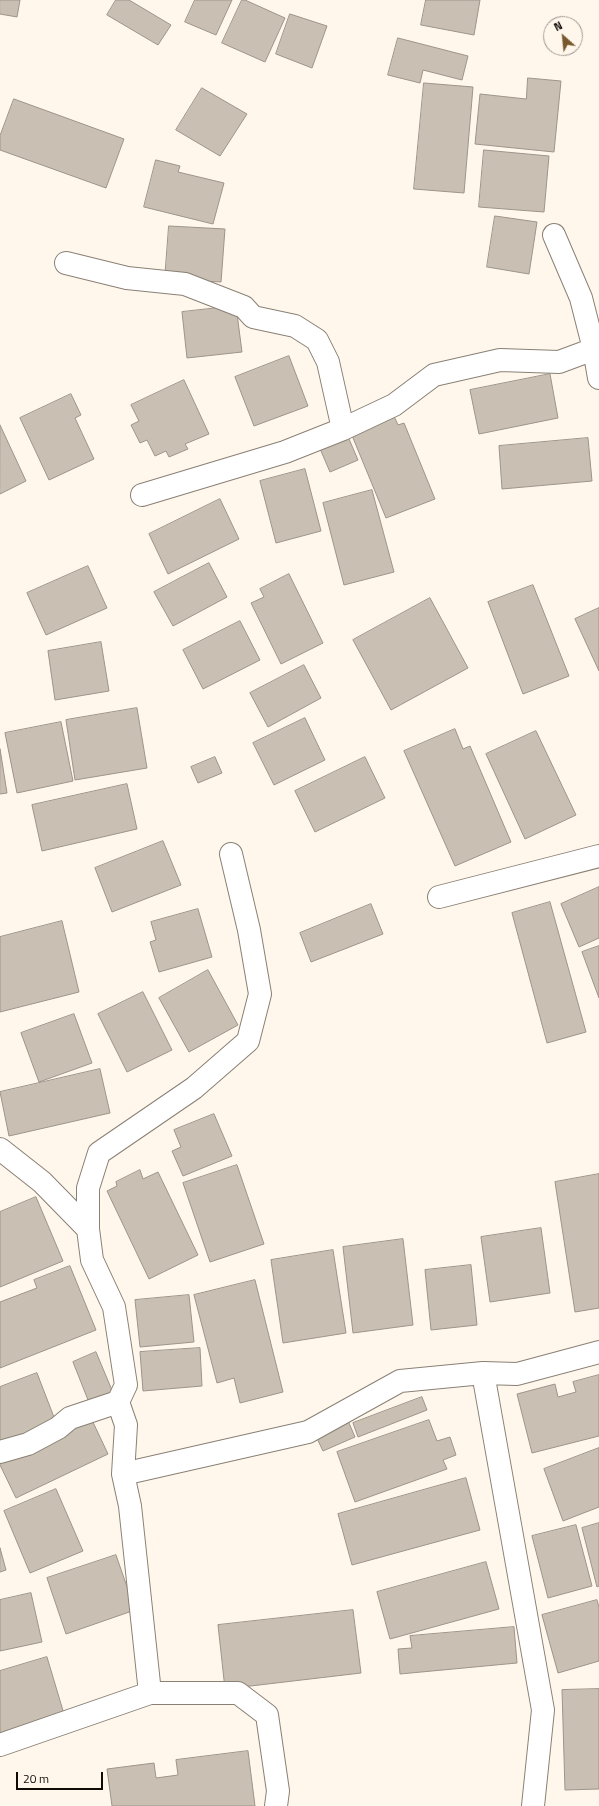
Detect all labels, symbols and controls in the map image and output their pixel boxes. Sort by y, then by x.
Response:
north arrow [543,16,583,56]
text: N [551,17,565,35]
scale bar [18,1764,105,1790]
text: 20 m [23,1769,49,1788]

